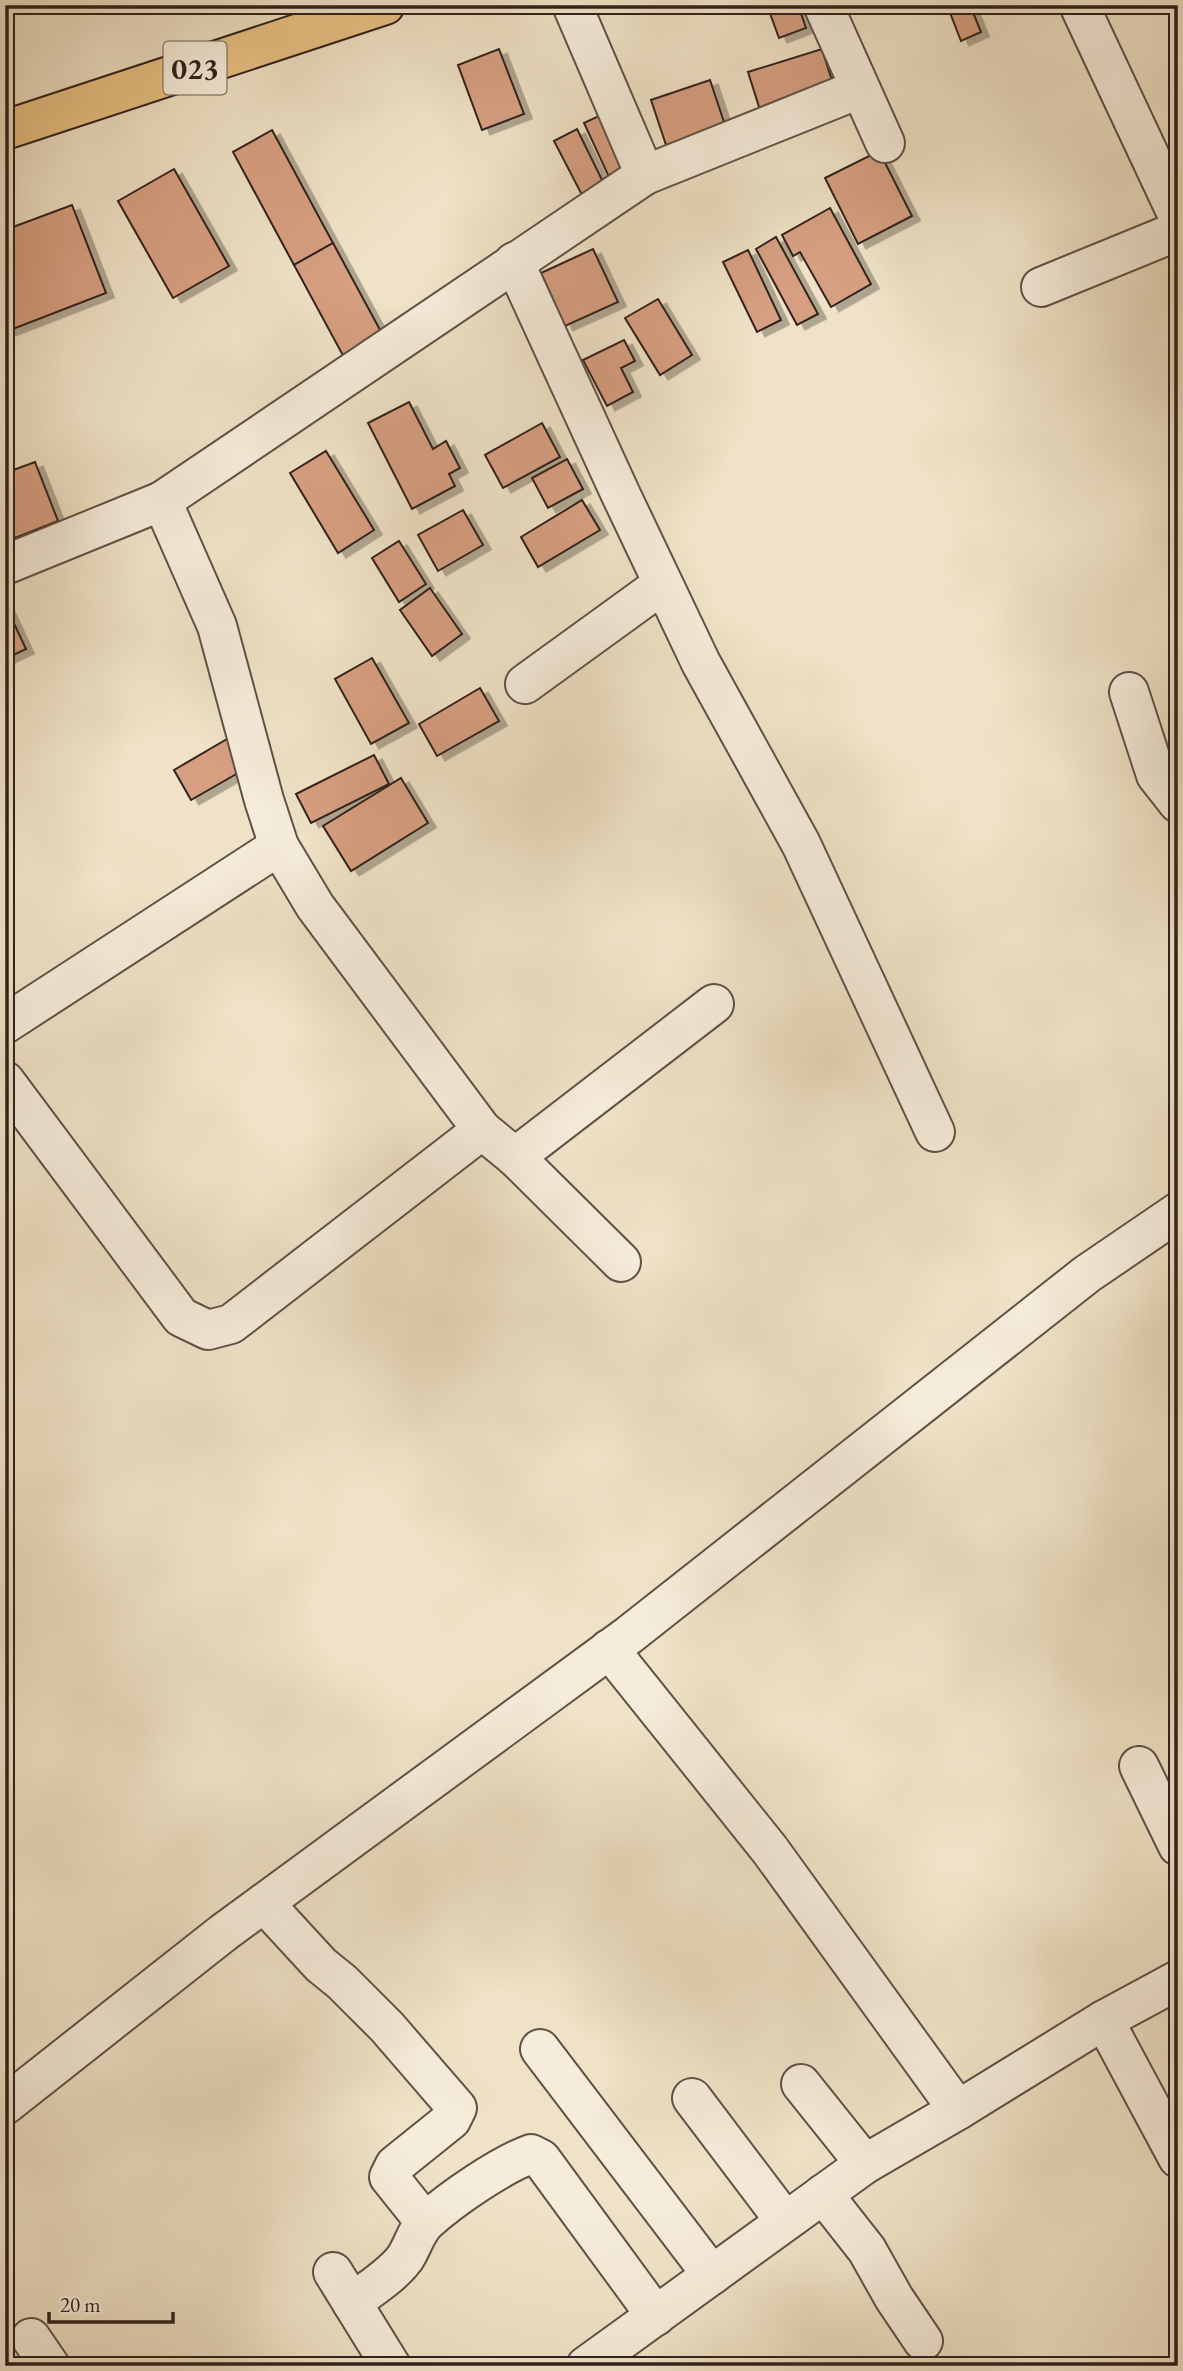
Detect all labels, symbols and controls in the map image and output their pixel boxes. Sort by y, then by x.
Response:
road number: 023 [164,41,227,94]
scale bar [49,2280,173,2324]
text: 20 m [60,2291,101,2318]

